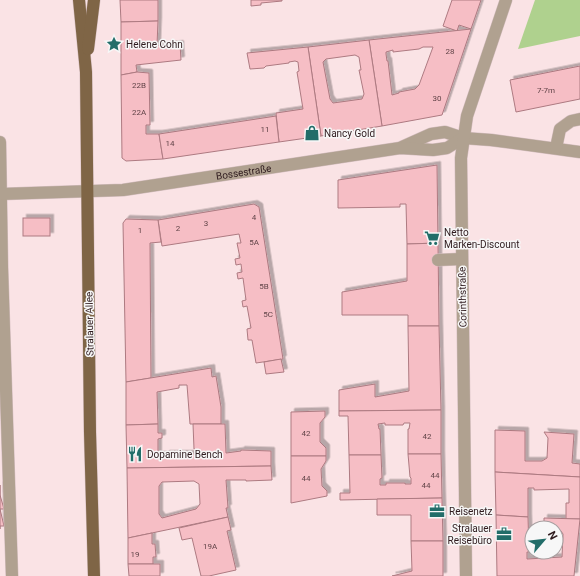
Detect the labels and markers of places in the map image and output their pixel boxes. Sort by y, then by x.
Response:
place icon: Helene Cohn [105,35,123,53]
place label: Helene Cohn [126,39,183,50]
shop icon: Nancy Gold [303,124,321,142]
place label: Nancy Gold [324,128,375,139]
place label: Netto Marken-Discount [444,227,520,250]
supermarket icon: Netto Marken-Discount [423,229,441,247]
restaurant icon: Dopamine Bench [126,445,144,463]
place label: Dopamine Bench [147,449,223,460]
office icon: Reisenetz [428,502,446,520]
place label: Reisenetz [449,506,492,517]
place label: Stralauer Reisebüro [448,523,493,546]
office icon: Stralauer Reisebüro [495,525,513,543]

